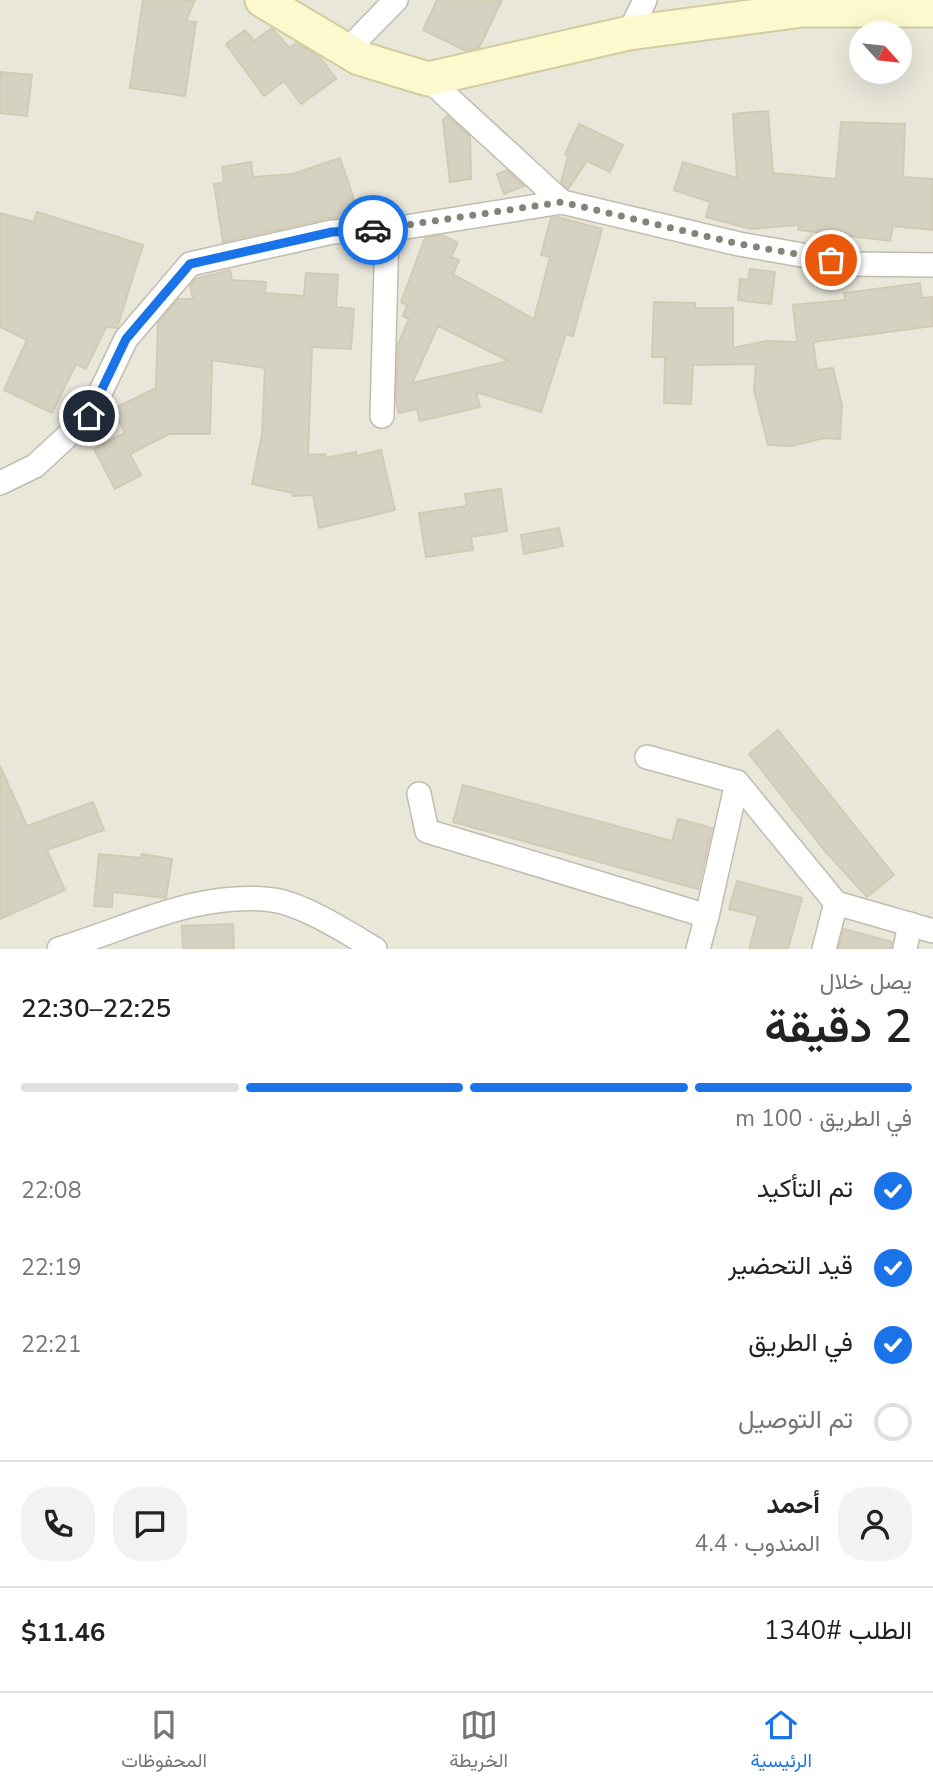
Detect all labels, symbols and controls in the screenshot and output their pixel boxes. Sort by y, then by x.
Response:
north arrow [849,21,912,84]
map controls [849,21,912,84]
courier [338,195,408,265]
icon: car [354,211,392,249]
pin [801,230,861,290]
icon: bag [812,241,850,279]
pin [59,386,119,446]
icon: home [70,397,108,435]
text: يصل خلال [820,966,912,997]
text: 22:25–22:30 [21,991,171,1026]
text: 2 دقيقة [764,995,912,1058]
text: في الطريق · 100 m [735,1103,912,1134]
text: تم التأكيد [757,1171,853,1206]
icon: check [874,1172,912,1210]
text: 22:08 [21,1175,81,1206]
text: قيد التحضير [728,1248,853,1283]
icon: check [874,1249,912,1287]
text: 22:19 [21,1252,81,1283]
text: في الطريق [748,1325,853,1360]
icon: check [874,1326,912,1364]
text: 22:21 [21,1329,81,1360]
text: تم التوصيل [738,1402,853,1437]
button: phone [21,1487,95,1561]
button: chat [113,1487,187,1561]
text: أحمد [767,1487,820,1522]
button: person [838,1487,912,1561]
text: المندوب · 4.4 [695,1528,820,1559]
text: الطلب #1340 [764,1613,912,1648]
text: $11.46 [21,1615,105,1650]
tab: المحفوظات [121,1706,207,1777]
tab: الخريطة [449,1706,508,1777]
tab: الرئيسية [750,1706,812,1777]

